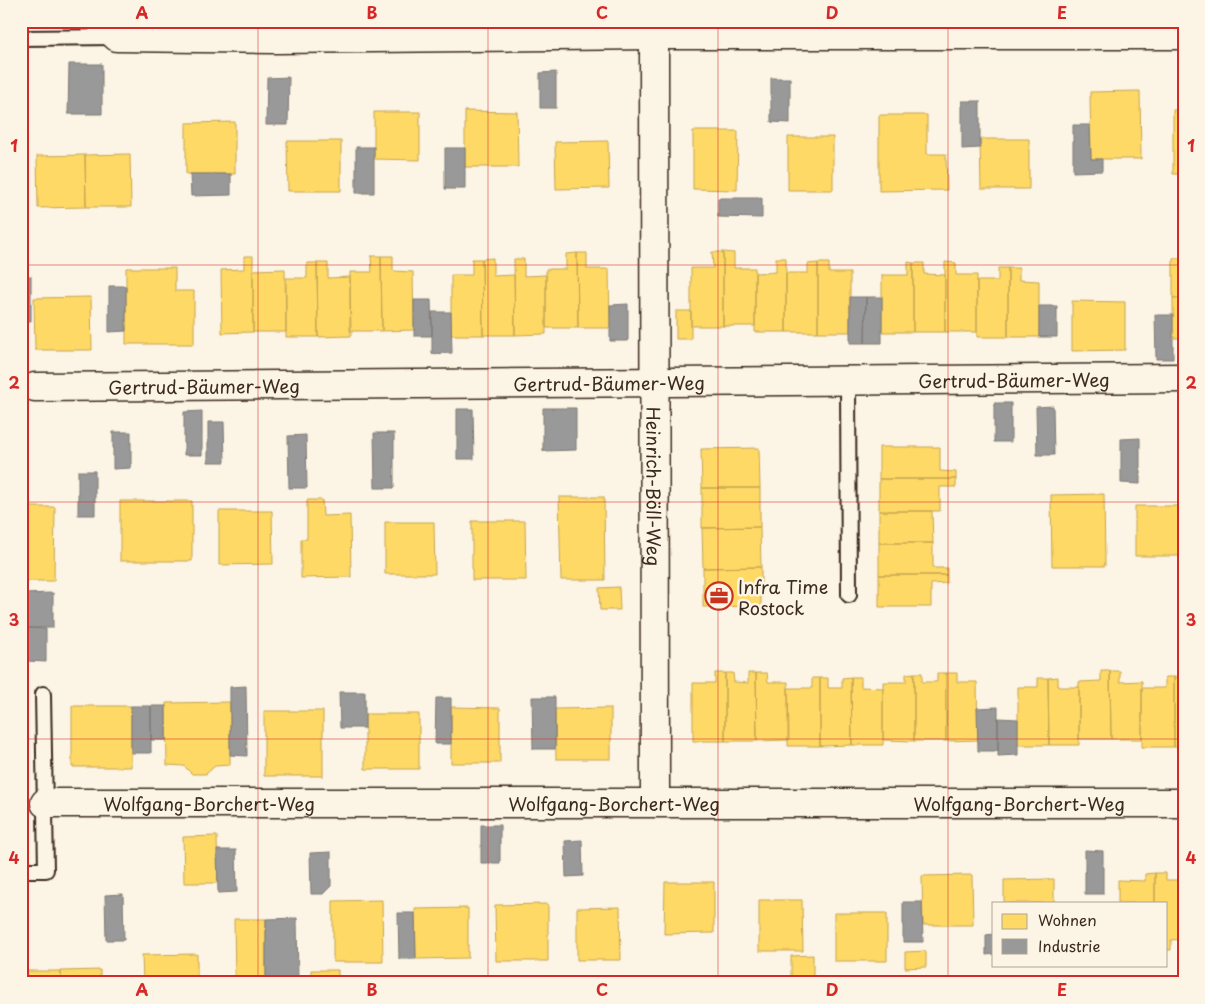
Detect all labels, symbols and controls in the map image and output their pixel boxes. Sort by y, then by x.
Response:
text: A [136,0,149,24]
text: B [367,0,378,24]
text: C [596,0,608,24]
text: D [826,0,838,24]
text: E [1057,0,1067,24]
text: 1 [10,133,18,157]
text: 1 [1187,133,1195,157]
street label: Gertrud-Bäumer-Weg [918,365,1110,394]
street label: Gertrud-Bäumer-Weg [513,368,705,397]
text: 2 [8,370,20,394]
text: 2 [1185,370,1197,394]
street label: Gertrud-Bäumer-Weg [108,371,300,400]
street label: Heinrich-Böll-Weg [641,407,668,566]
place label: Infra Time Rostock [738,573,828,621]
office icon: Infra Time Rostock [704,581,734,611]
text: 3 [9,607,19,631]
text: 3 [1186,607,1196,631]
street label: Wolfgang-Borchert-Weg [103,790,315,817]
street label: Wolfgang-Borchert-Weg [508,790,720,817]
street label: Wolfgang-Borchert-Weg [913,790,1125,817]
text: 4 [9,845,20,869]
text: 4 [1186,845,1197,869]
legend [992,902,1168,966]
text: Wohnen [1038,908,1097,931]
text: Industrie [1038,934,1100,957]
text: A [136,977,149,1001]
text: B [367,977,378,1001]
text: C [596,977,608,1001]
text: D [826,977,838,1001]
text: E [1057,977,1067,1001]

